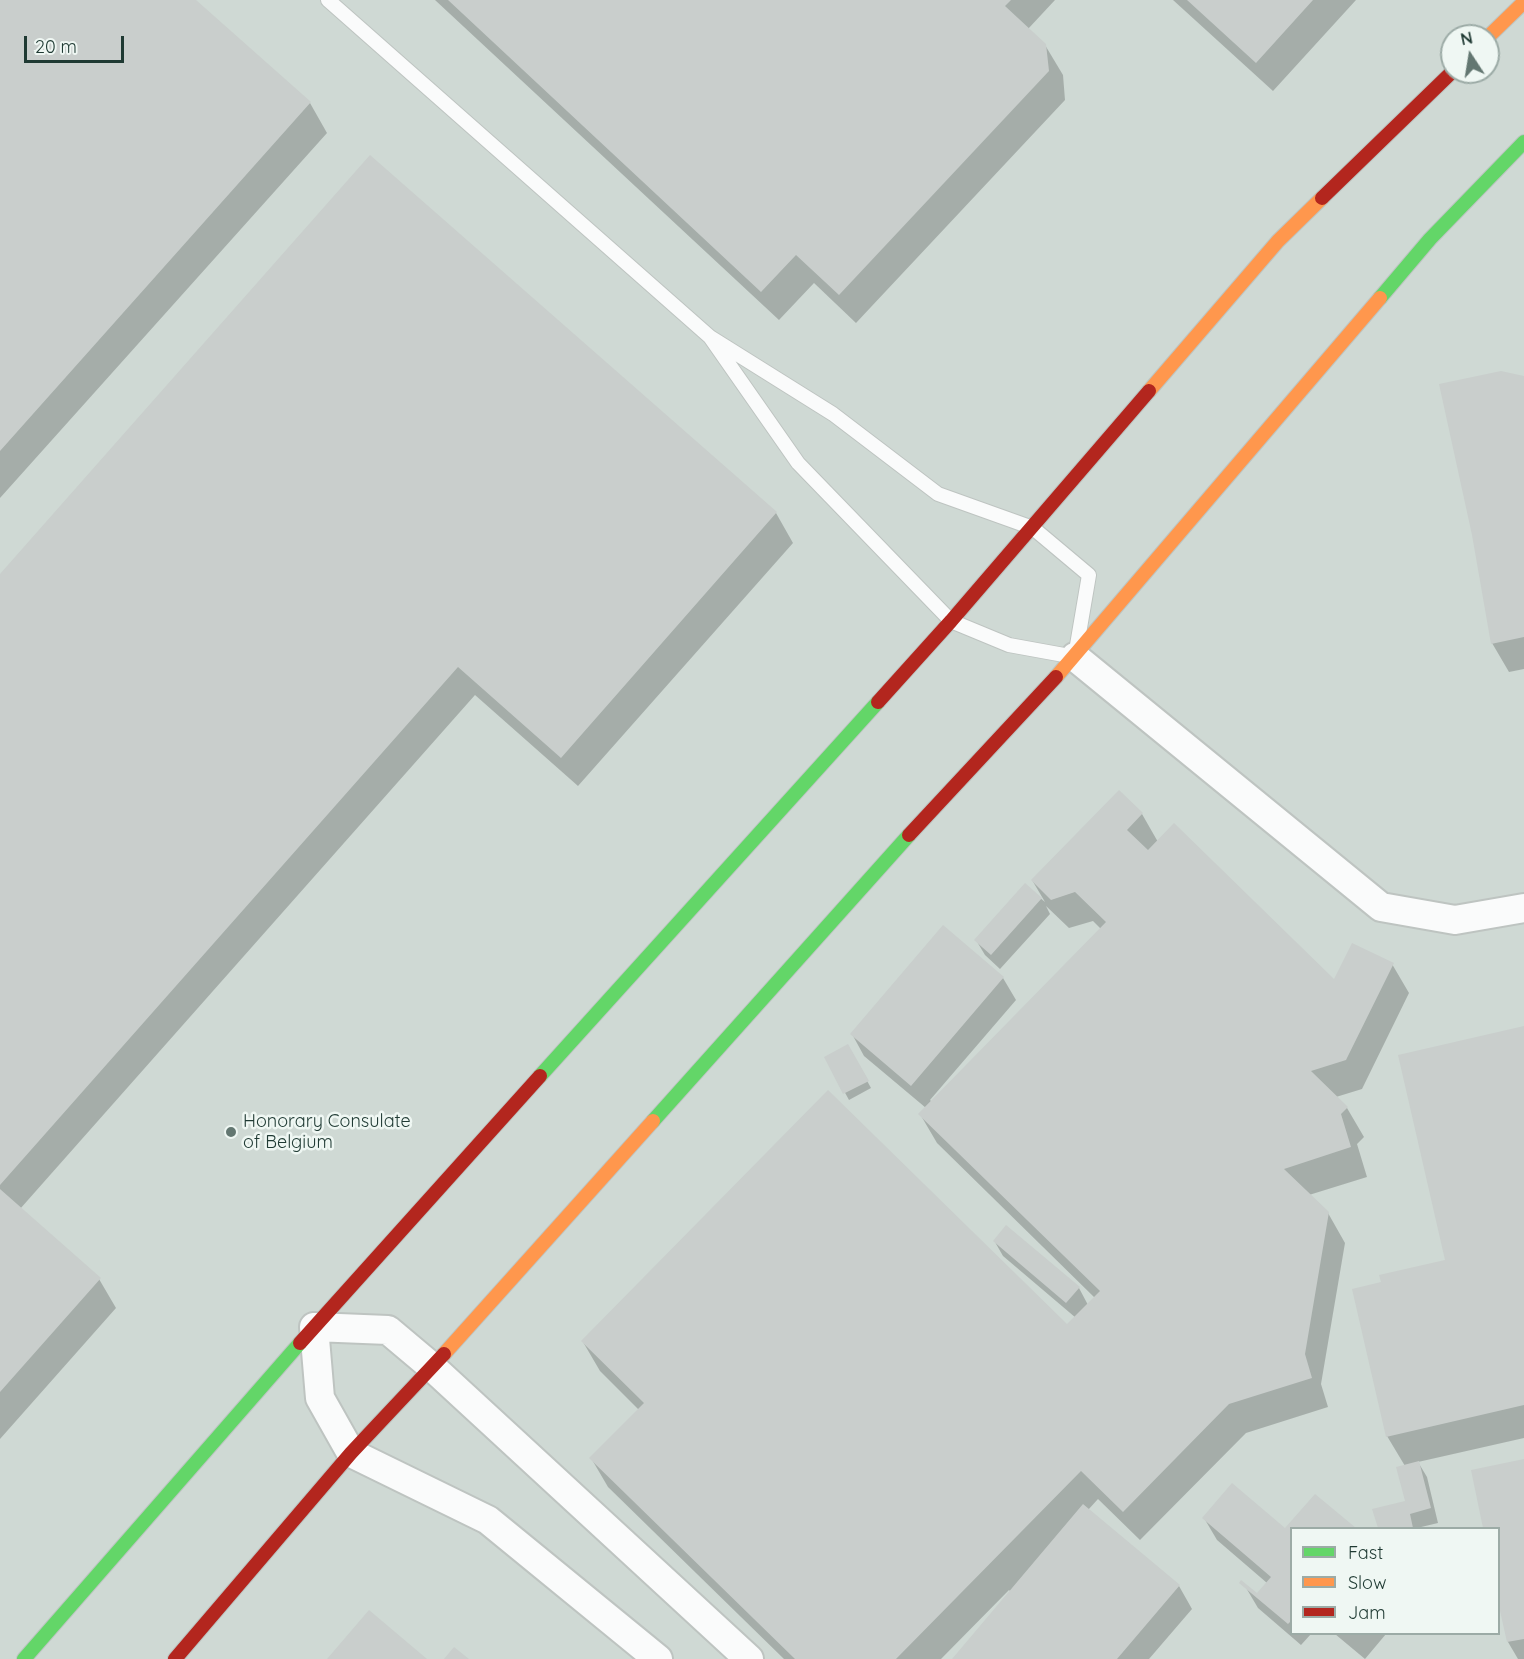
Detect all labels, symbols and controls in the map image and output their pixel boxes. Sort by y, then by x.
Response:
scale bar [27,24,128,62]
north arrow [1440,24,1500,84]
text: N [1459,27,1474,49]
text: 20 m [35,35,77,58]
place label: Honorary Consulate of Belgium [243,1111,411,1154]
marker: Honorary Consulate of Belgium [224,1125,238,1139]
legend [1290,1527,1500,1635]
text: Fast [1348,1541,1383,1564]
text: Slow [1348,1571,1386,1594]
text: Jam [1348,1601,1386,1624]

